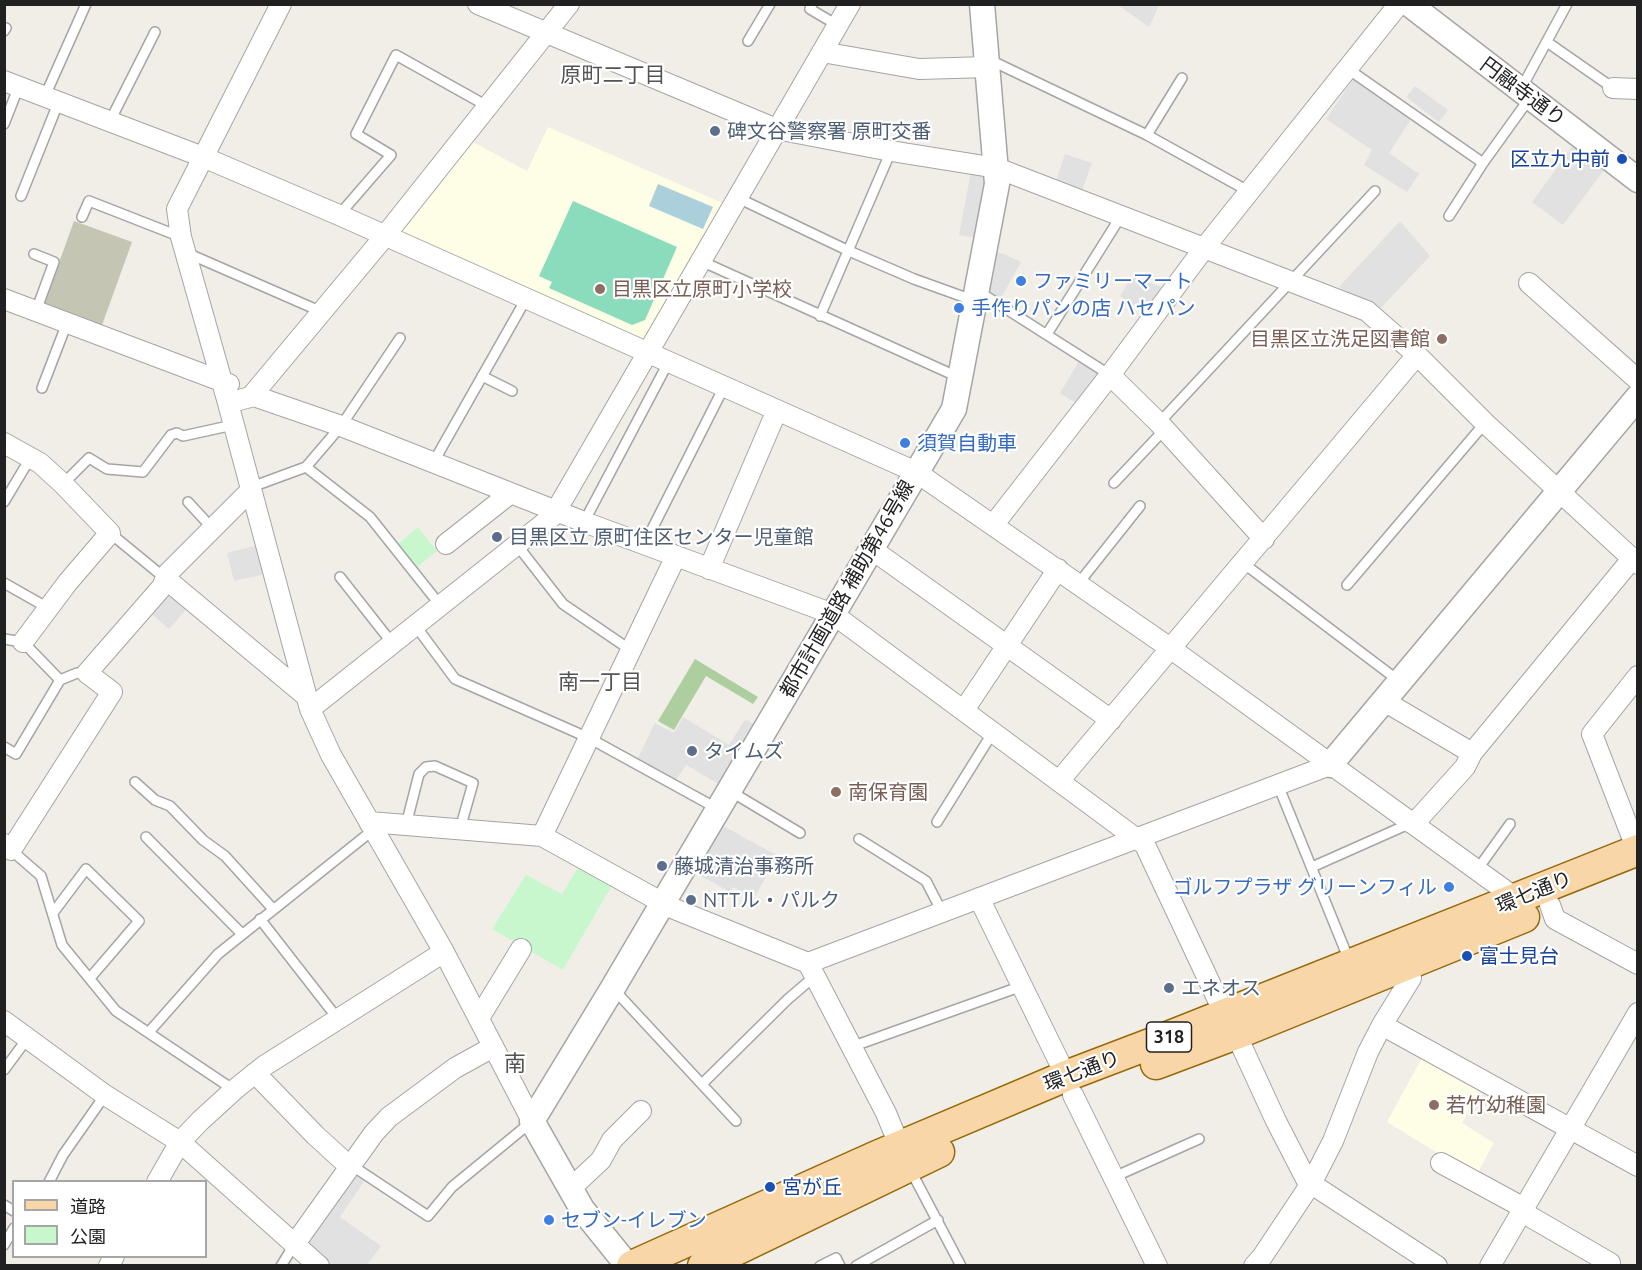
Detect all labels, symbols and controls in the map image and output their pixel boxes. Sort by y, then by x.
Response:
street label: 円融寺通り [1476,52,1570,132]
district label: 原町二丁目 [561,62,665,88]
place label: 碑文谷警察署 原町交番 [727,119,932,143]
marker: 碑文谷警察署 原町交番 [708,124,722,138]
place label: 区立九中前 [1510,147,1610,171]
marker: 区立九中前 [1615,152,1629,166]
place label: ファミリーマート [1033,269,1193,293]
marker: ファミリーマート [1014,274,1028,288]
place label: 目黒区立原町小学校 [612,277,792,301]
marker: 目黒区立原町小学校 [593,282,607,296]
place label: 手作りパンの店 ハセパン [971,296,1196,320]
marker: 手作りパンの店 ハセパン [952,301,966,315]
place label: 目黒区立洗足図書館 [1250,327,1430,351]
marker: 目黒区立洗足図書館 [1435,332,1449,346]
place label: 須賀自動車 [917,431,1017,455]
marker: 須賀自動車 [898,436,912,450]
street label: 都市計画道路 補助第46号線 [775,476,919,702]
place label: 目黒区立 原町住区センター児童館 [509,525,814,549]
marker: 目黒区立 原町住区センター児童館 [490,530,504,544]
district label: 南一丁目 [558,669,642,695]
place label: タイムズ [704,739,784,763]
marker: タイムズ [685,744,699,758]
place label: 南保育園 [848,780,928,804]
marker: 南保育園 [829,785,843,799]
place label: 藤城清治事務所 [674,854,814,878]
marker: 藤城清治事務所 [655,859,669,873]
street label: 環七通り [1492,866,1576,918]
place label: ゴルフプラザ グリーンフィル [1172,875,1437,899]
marker: ゴルフプラザ グリーンフィル [1442,880,1456,894]
place label: NTTル・パルク [703,888,840,912]
marker: NTTル・パルク [684,893,698,907]
place label: 富士見台 [1479,944,1559,968]
marker: 富士見台 [1460,949,1474,963]
place label: エネオス [1181,976,1261,1000]
marker: エネオス [1162,981,1176,995]
road number: 318 [1146,1022,1192,1052]
street label: 環七通り [1040,1045,1124,1097]
district label: 南 [504,1051,526,1077]
place label: 若竹幼稚園 [1446,1093,1546,1117]
marker: 若竹幼稚園 [1427,1098,1441,1112]
place label: 宮が丘 [782,1175,842,1199]
legend [12,1180,207,1258]
marker: 宮が丘 [763,1180,777,1194]
text: 道路 [70,1196,106,1216]
place label: セブン-イレブン [561,1208,707,1232]
marker: セブン-イレブン [542,1213,556,1227]
text: 公園 [70,1226,106,1246]

